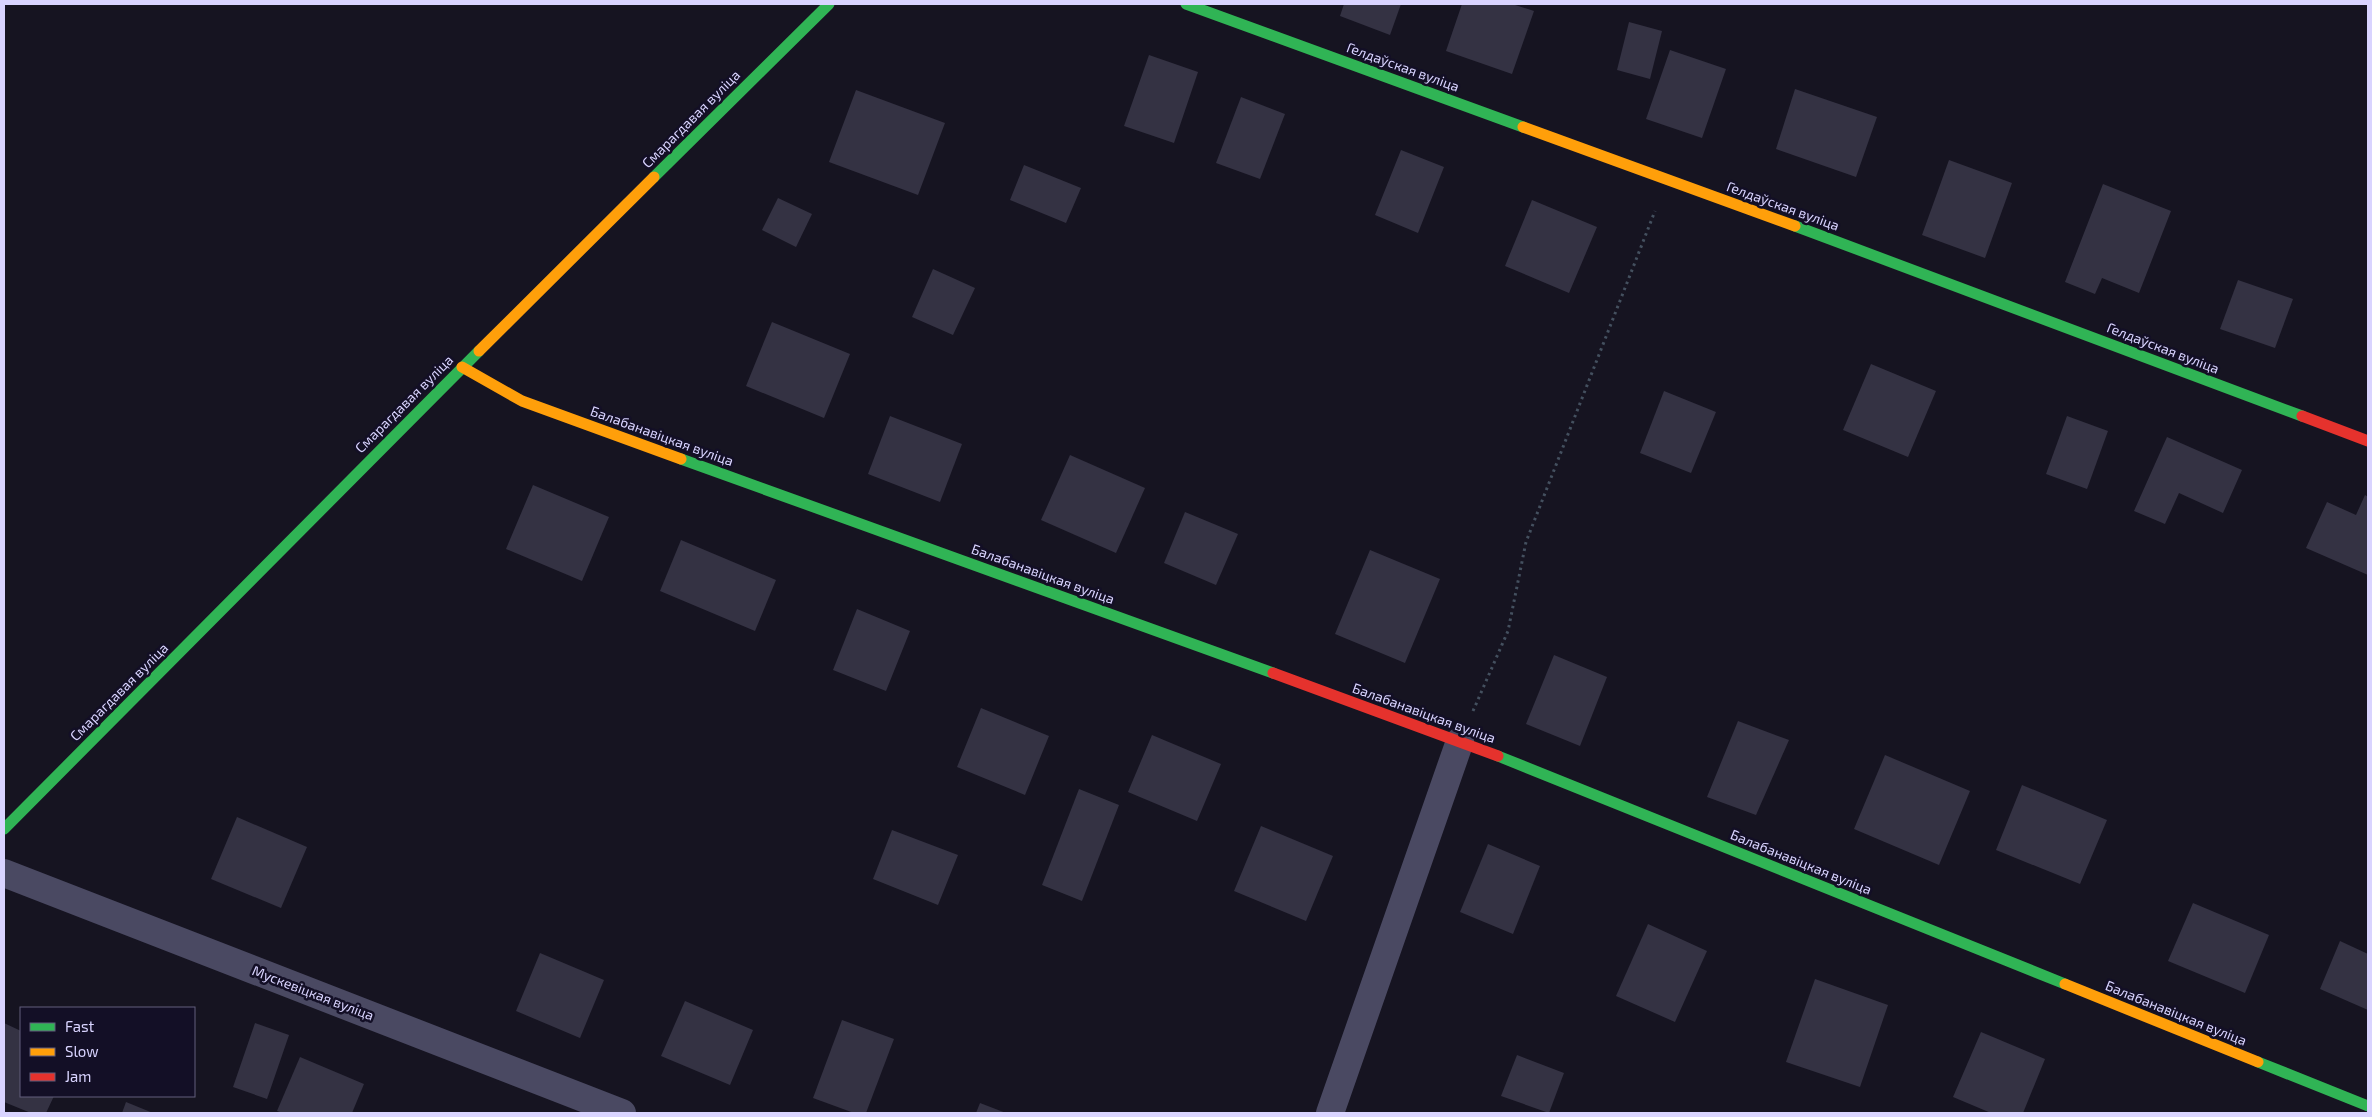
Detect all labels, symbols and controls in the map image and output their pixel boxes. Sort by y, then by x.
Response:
street label: Гелдаўская вуліца [1344,38,1462,95]
street label: Смарагдавая вуліца [638,66,743,171]
street label: Гелдаўская вуліца [1724,177,1842,234]
street label: Гелдаўская вуліца [2105,318,2222,377]
street label: Смарагдавая вуліца [351,351,456,456]
street label: Балабанавіцкая вуліца [588,402,736,469]
street label: Балабанавіцкая вуліца [969,540,1117,607]
street label: Смарагдавая вуліца [66,639,171,744]
street label: Балабанавіцкая вуліца [1350,679,1498,746]
street label: Балабанавіцкая вуліца [1728,825,1874,898]
street label: Мускевіцкая вуліца [250,961,377,1024]
street label: Балабанавіцкая вуліца [2103,976,2249,1049]
legend [20,1007,195,1097]
text: Fast [65,1017,95,1035]
text: Slow [65,1042,99,1060]
text: Jam [65,1067,91,1085]

